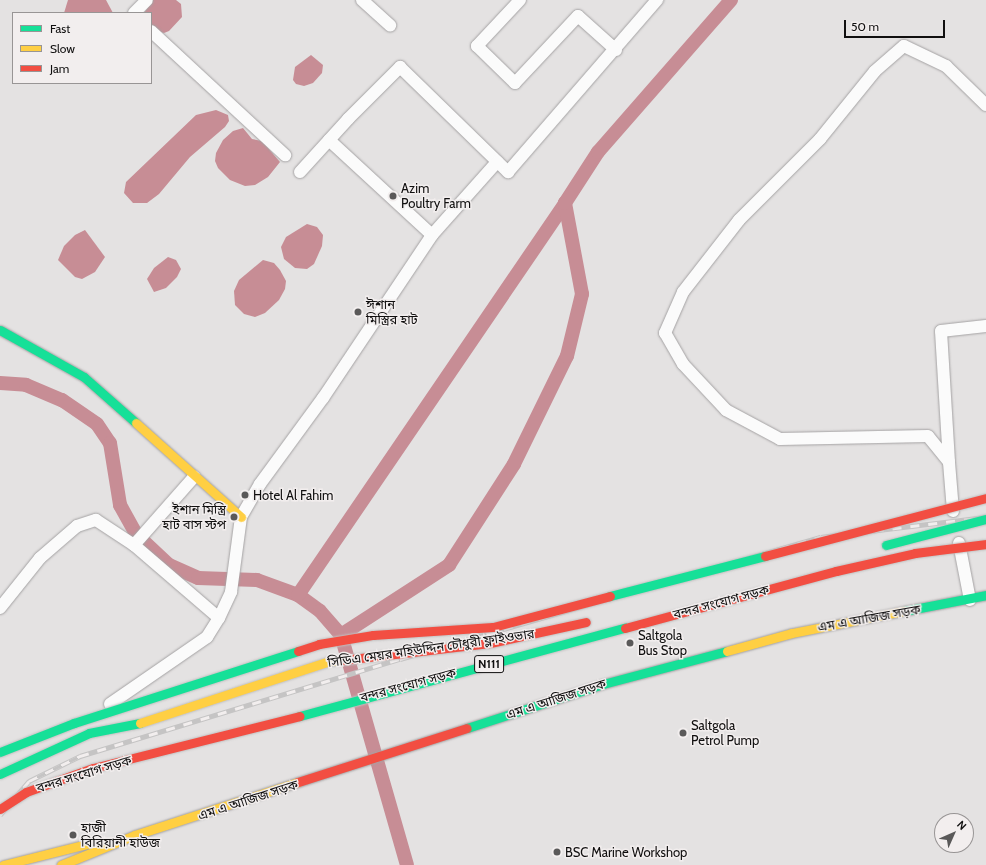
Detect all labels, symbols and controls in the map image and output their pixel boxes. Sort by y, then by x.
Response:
legend [12,12,152,84]
scale bar [846,12,947,38]
text: 50 m [851,19,879,34]
text: Fast [50,21,70,36]
text: Slow [50,41,75,56]
text: Jam [50,61,69,76]
place label: Azim Poultry Farm [401,181,471,212]
marker: Azim Poultry Farm [388,191,398,201]
place label: ঈশান মিস্ত্রির হাট [366,297,418,328]
marker: ঈশান মিস্ত্রির হাট [353,307,363,317]
place label: Hotel Al Fahim [253,487,333,503]
marker: Hotel Al Fahim [240,490,250,500]
place label: ইশান মিস্ত্রি হাট বাস স্টপ [162,502,226,533]
marker: ইশান মিস্ত্রি হাট বাস স্টপ [229,512,239,522]
street label: বন্দর সংযোগ সড়ক [671,582,771,622]
street label: এম এ আজিজ সড়ক [816,601,922,635]
street label: সিডিএ মেয়র মহিউদ্দিন চৌধুরী ফ্লাইওভার [327,626,535,670]
place label: Saltgola Bus Stop [638,628,687,659]
marker: Saltgola Bus Stop [625,638,635,648]
road number: N111 [474,654,504,674]
street label: বন্দর সংযোগ সড়ক [358,665,458,705]
street label: এম এ আজিজ সড়ক [504,675,608,723]
place label: Saltgola Petrol Pump [691,718,759,749]
marker: Saltgola Petrol Pump [678,728,688,738]
street label: বন্দর সংযোগ সড়ক [35,752,133,796]
street label: এম এ আজিজ সড়ক [196,776,300,824]
north arrow [934,813,974,853]
text: N [954,818,969,833]
place label: হাজী বিরিয়ানী হাউজ [81,820,160,851]
marker: হাজী বিরিয়ানী হাউজ [68,830,78,840]
place label: BSC Marine Workshop [565,844,687,860]
marker: BSC Marine Workshop [552,847,562,857]

